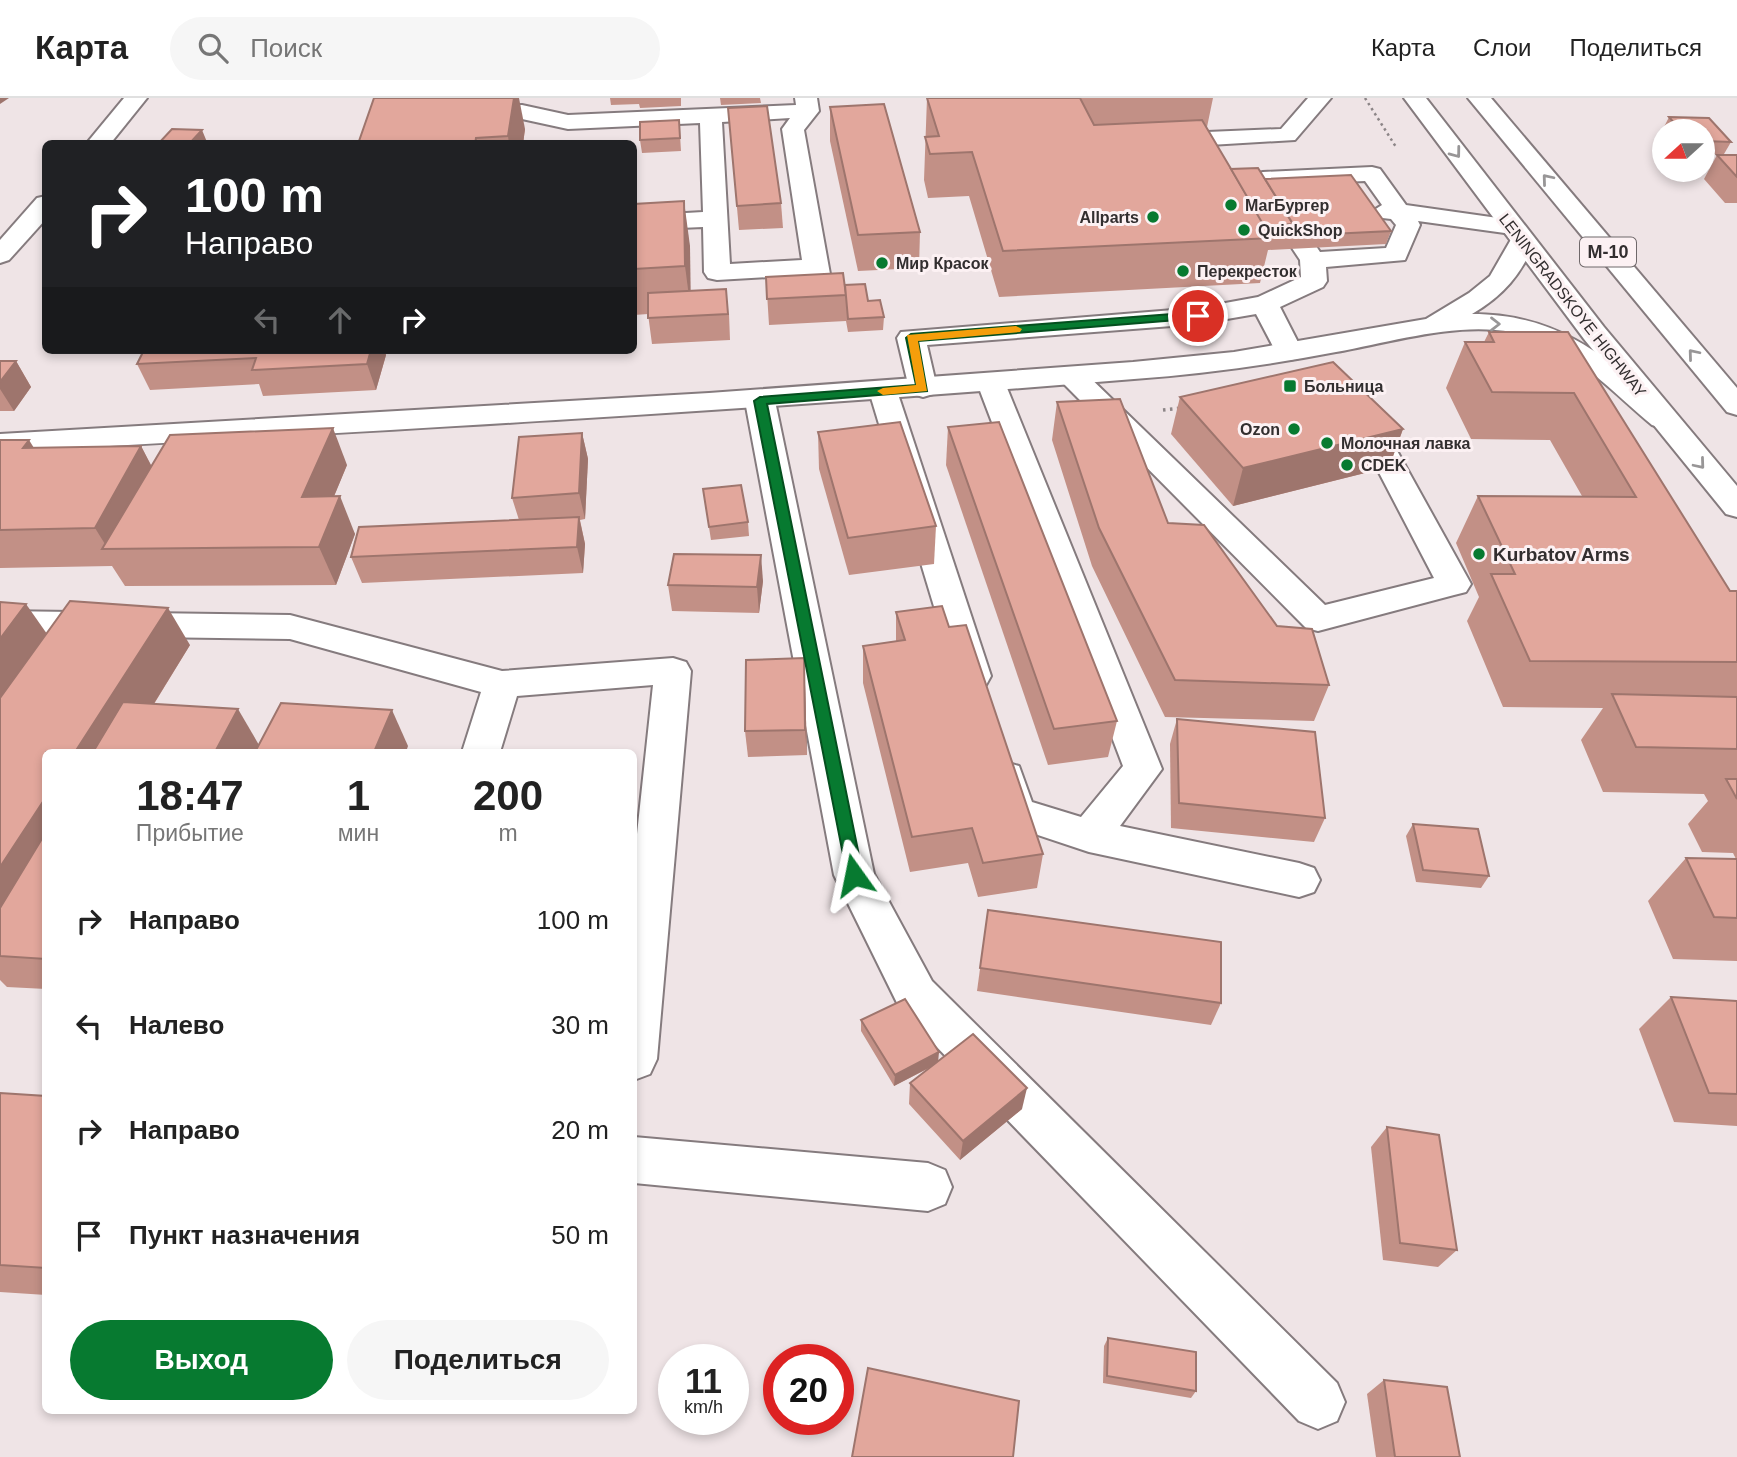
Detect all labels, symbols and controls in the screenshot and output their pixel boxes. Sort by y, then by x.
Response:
search box [170,17,660,80]
text: Карта [35,29,128,66]
icon: search [194,29,232,67]
text: Поиск [250,33,322,63]
text: Карта [1371,34,1435,61]
text: Слои [1473,34,1531,61]
text: Поделиться [1569,34,1702,61]
north arrow [1652,119,1715,182]
map controls [1652,119,1715,182]
one-way arrow [1448,145,1460,158]
icon: right [70,168,161,259]
text: 100 m [185,168,324,222]
one-way arrow [1543,175,1555,188]
marker: МагБургер [1223,197,1239,213]
place label: МагБургер [1245,197,1329,214]
place label: Allparts [1079,209,1139,226]
marker: Allparts [1145,209,1161,225]
street label: LENINGRADSKOYE HIGHWAY [1496,210,1650,400]
marker: QuickShop [1236,222,1252,238]
place label: QuickShop [1258,222,1343,239]
text: Направо [185,225,313,261]
road number: М-10 [1580,238,1636,266]
marker: Мир Красок [874,255,890,271]
place label: Мир Красок [896,255,989,272]
marker: Перекресток [1175,263,1191,279]
place label: Перекресток [1197,263,1298,280]
pin [1168,286,1228,346]
icon: arrive [1179,297,1217,335]
icon: left [248,301,286,339]
icon: ahead [321,301,359,339]
icon: right [394,301,432,339]
one-way arrow [1490,316,1500,332]
one-way arrow [1689,349,1701,362]
marker: Больница [1282,378,1298,394]
place label: Больница [1304,378,1383,395]
place label: Ozon [1240,421,1280,438]
marker: Ozon [1286,421,1302,437]
marker: Молочная лавка [1319,435,1335,451]
place label: Молочная лавка [1341,435,1471,452]
one-way arrow [1692,456,1705,469]
marker: CDEK [1339,457,1355,473]
place label: CDEK [1361,457,1407,474]
place label: Kurbatov Arms [1493,544,1630,565]
marker: Kurbatov Arms [1471,546,1487,562]
text: 18:47 [136,772,244,819]
text: 1 [347,772,370,819]
text: 200 [473,772,543,819]
text: Прибытие [136,820,244,846]
text: мин [338,820,379,846]
text: m [498,820,518,846]
position arrow [817,838,891,912]
icon: right [70,902,108,940]
text: Направо [129,905,240,935]
text: 100 m [537,905,609,935]
icon: left [70,1007,108,1045]
text: Налево [129,1010,224,1040]
text: 30 m [551,1010,609,1040]
icon: right [70,1112,108,1150]
text: Направо [129,1115,240,1145]
text: 20 m [551,1115,609,1145]
icon: arrive [70,1217,108,1255]
text: Пункт назначения [129,1220,360,1250]
text: 50 m [551,1220,609,1250]
button: Выход [70,1320,333,1400]
button: Поделиться [347,1320,609,1400]
speed limit sign: 20 [763,1344,854,1435]
text: 11 [685,1361,722,1400]
text: km/h [684,1397,723,1417]

